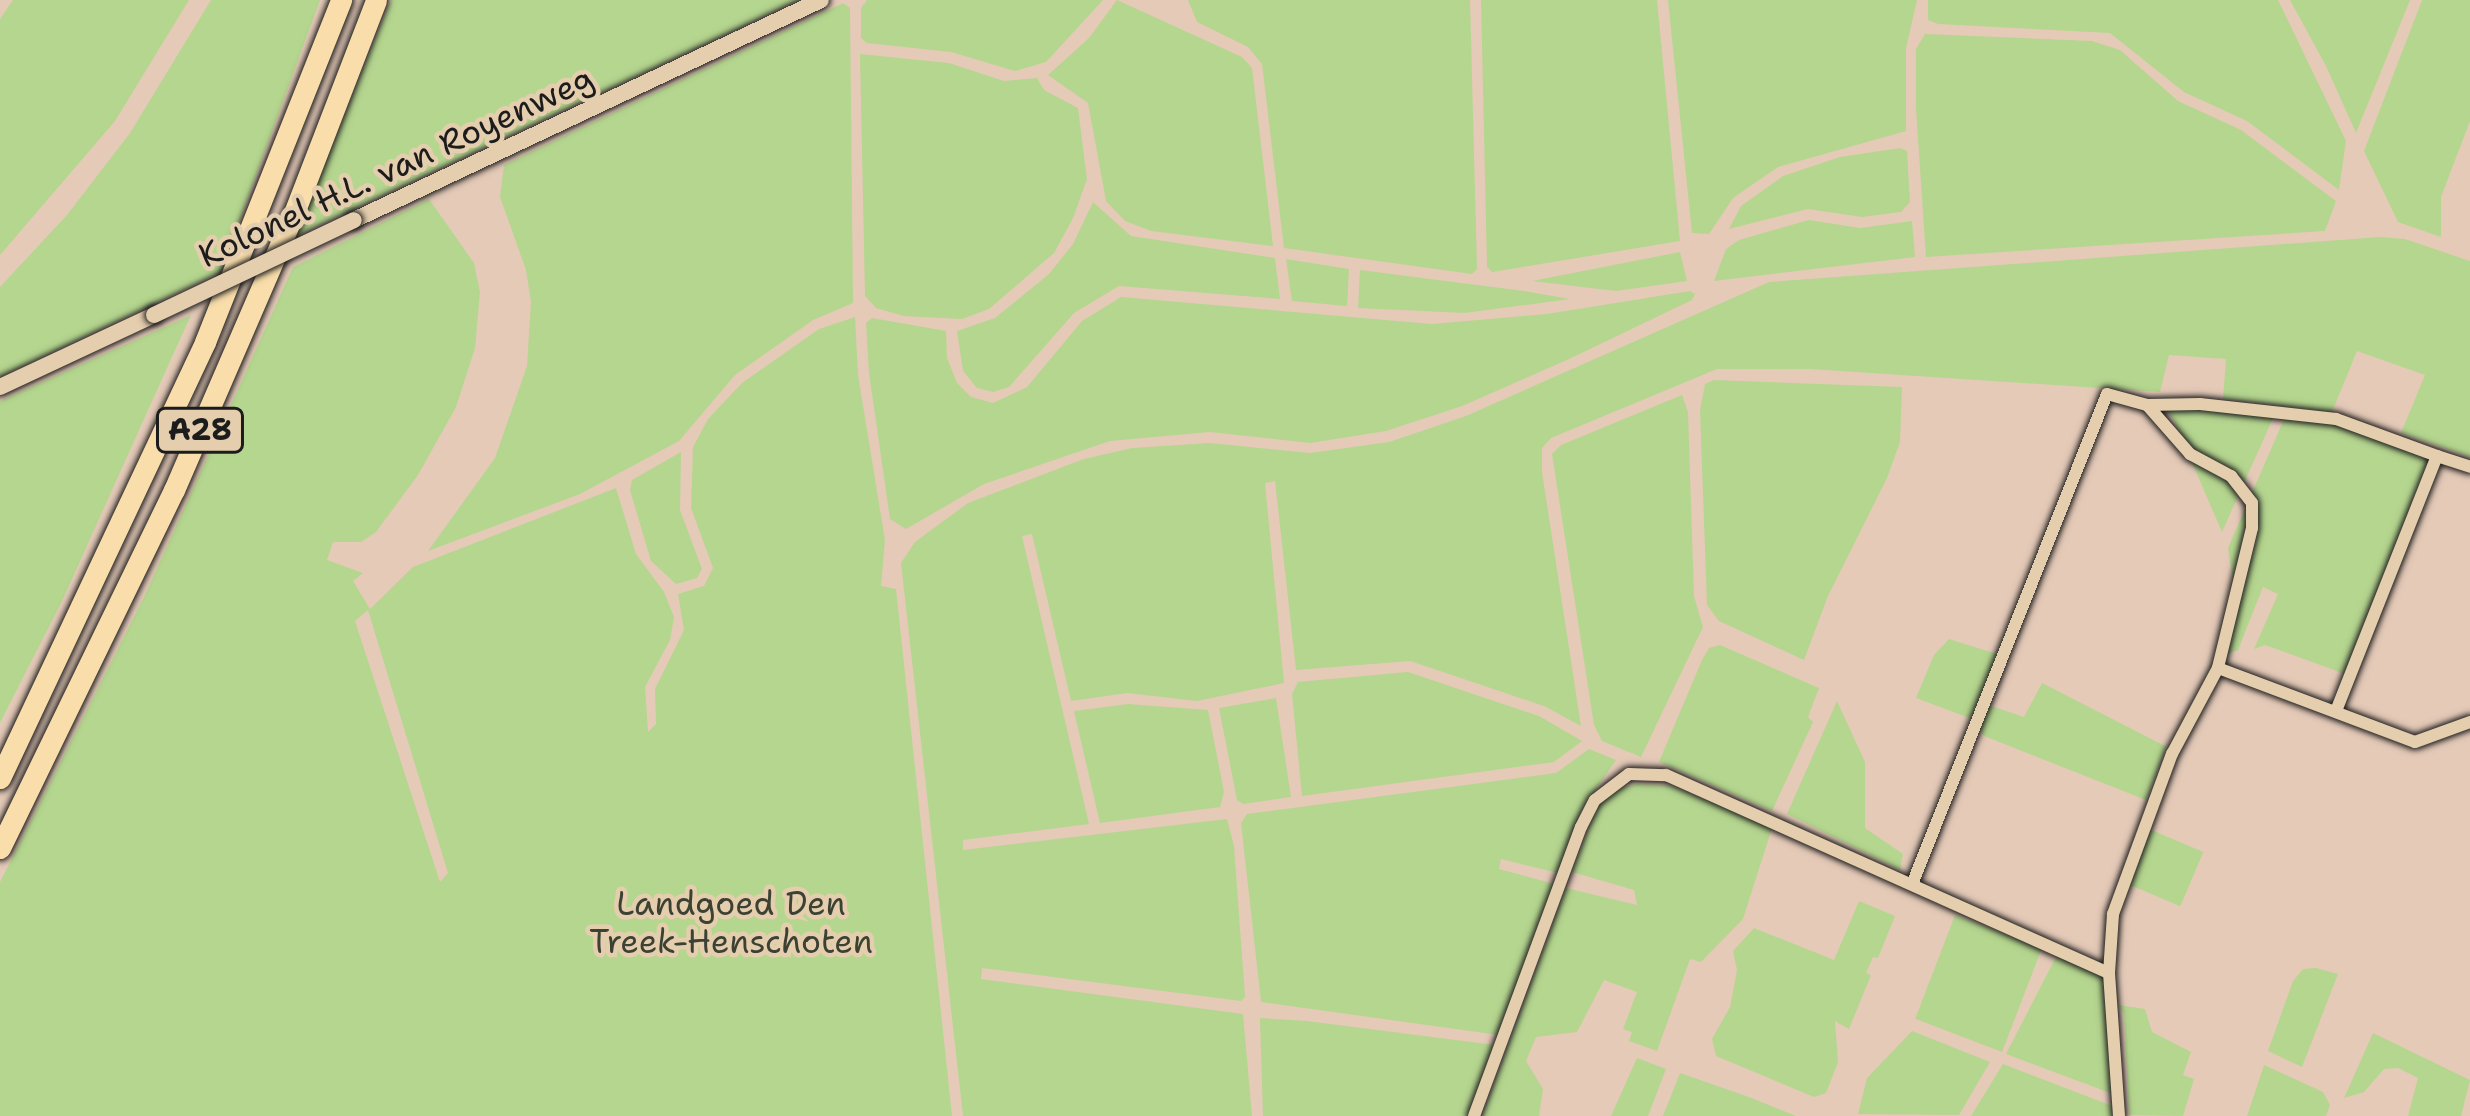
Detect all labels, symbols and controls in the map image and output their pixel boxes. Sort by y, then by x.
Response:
street label: Kolonel H.L. van Royenweg [193,58,599,276]
road number: A28 [155,406,245,454]
park label: Landgoed Den Treek-Henschoten [589,884,873,962]

